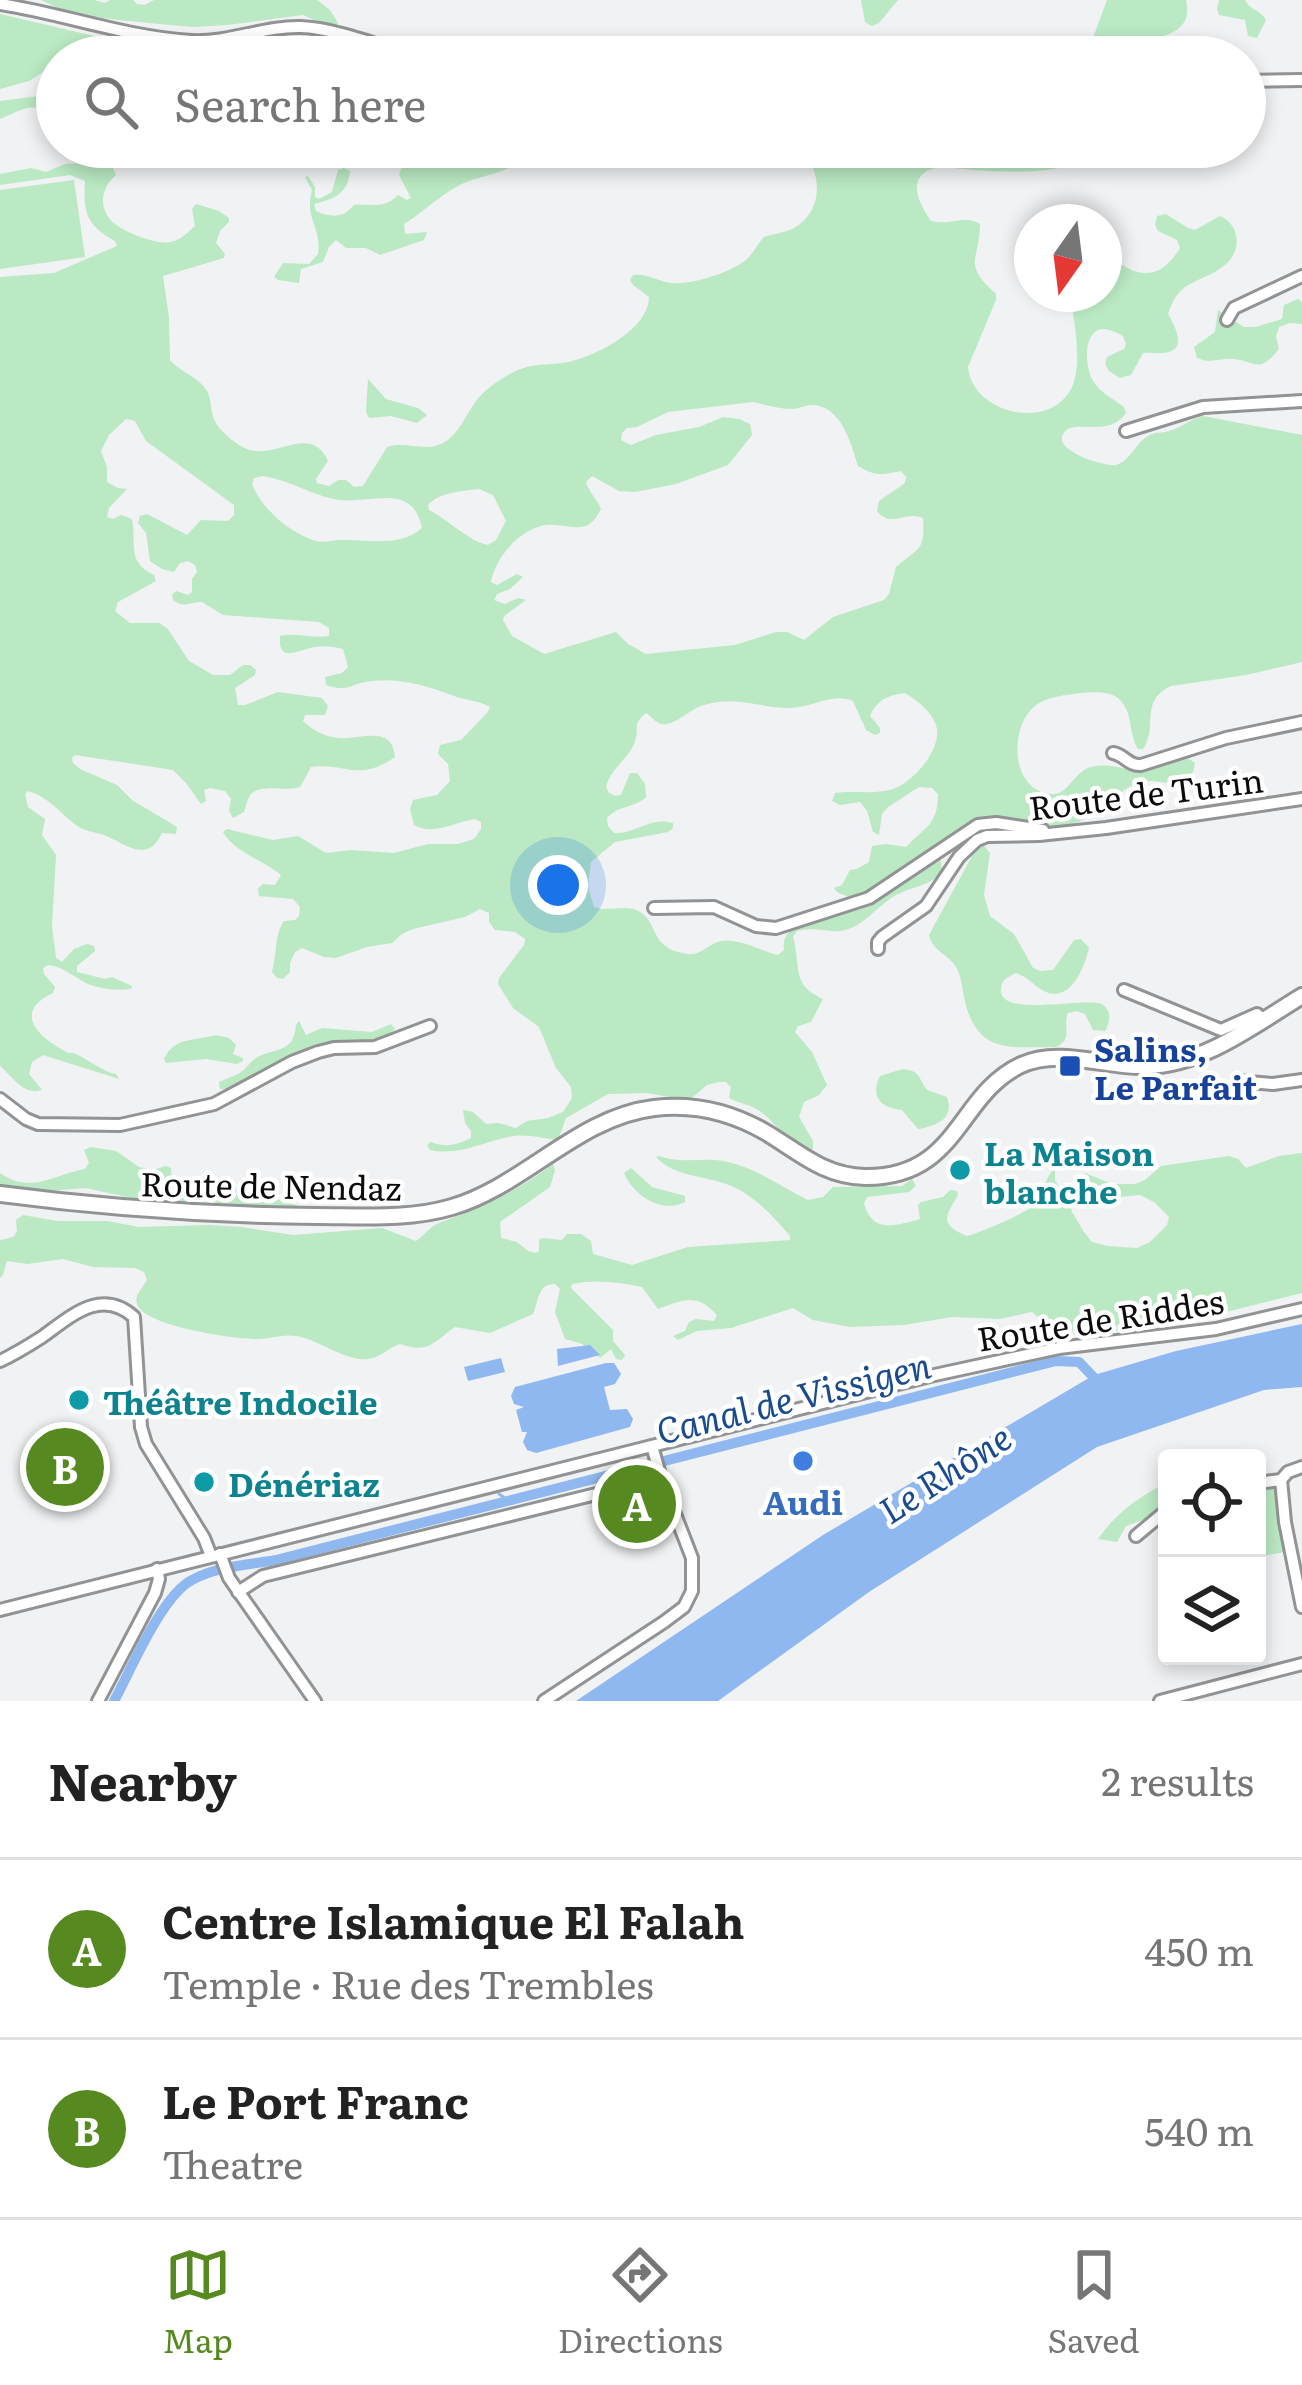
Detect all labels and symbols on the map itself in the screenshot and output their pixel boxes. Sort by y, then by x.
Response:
north arrow [1014,204,1122,312]
street label: Route de Turin [1026,753,1266,831]
your location [528,855,588,915]
place label: Salins, Le Parfait [1094,1023,1258,1110]
marker: Salins, Le Parfait [1057,1053,1083,1079]
place label: La Maison blanche [984,1127,1154,1214]
street label: Route de Nendaz [140,1157,402,1211]
marker: La Maison blanche [947,1157,973,1183]
street label: Route de Riddes [973,1274,1227,1362]
water label: Canal de Vissigen [650,1336,936,1456]
place label: Théâtre Indocile [103,1376,378,1425]
marker: Théâtre Indocile [66,1387,92,1413]
water label: Le Rhône [867,1409,1021,1535]
pin: B [26,1422,104,1512]
marker: Audi [790,1448,816,1474]
place label: Dénériaz [228,1458,380,1507]
pin: A [598,1459,676,1549]
marker: Dénériaz [191,1469,217,1495]
place label: Audi [763,1476,843,1525]

